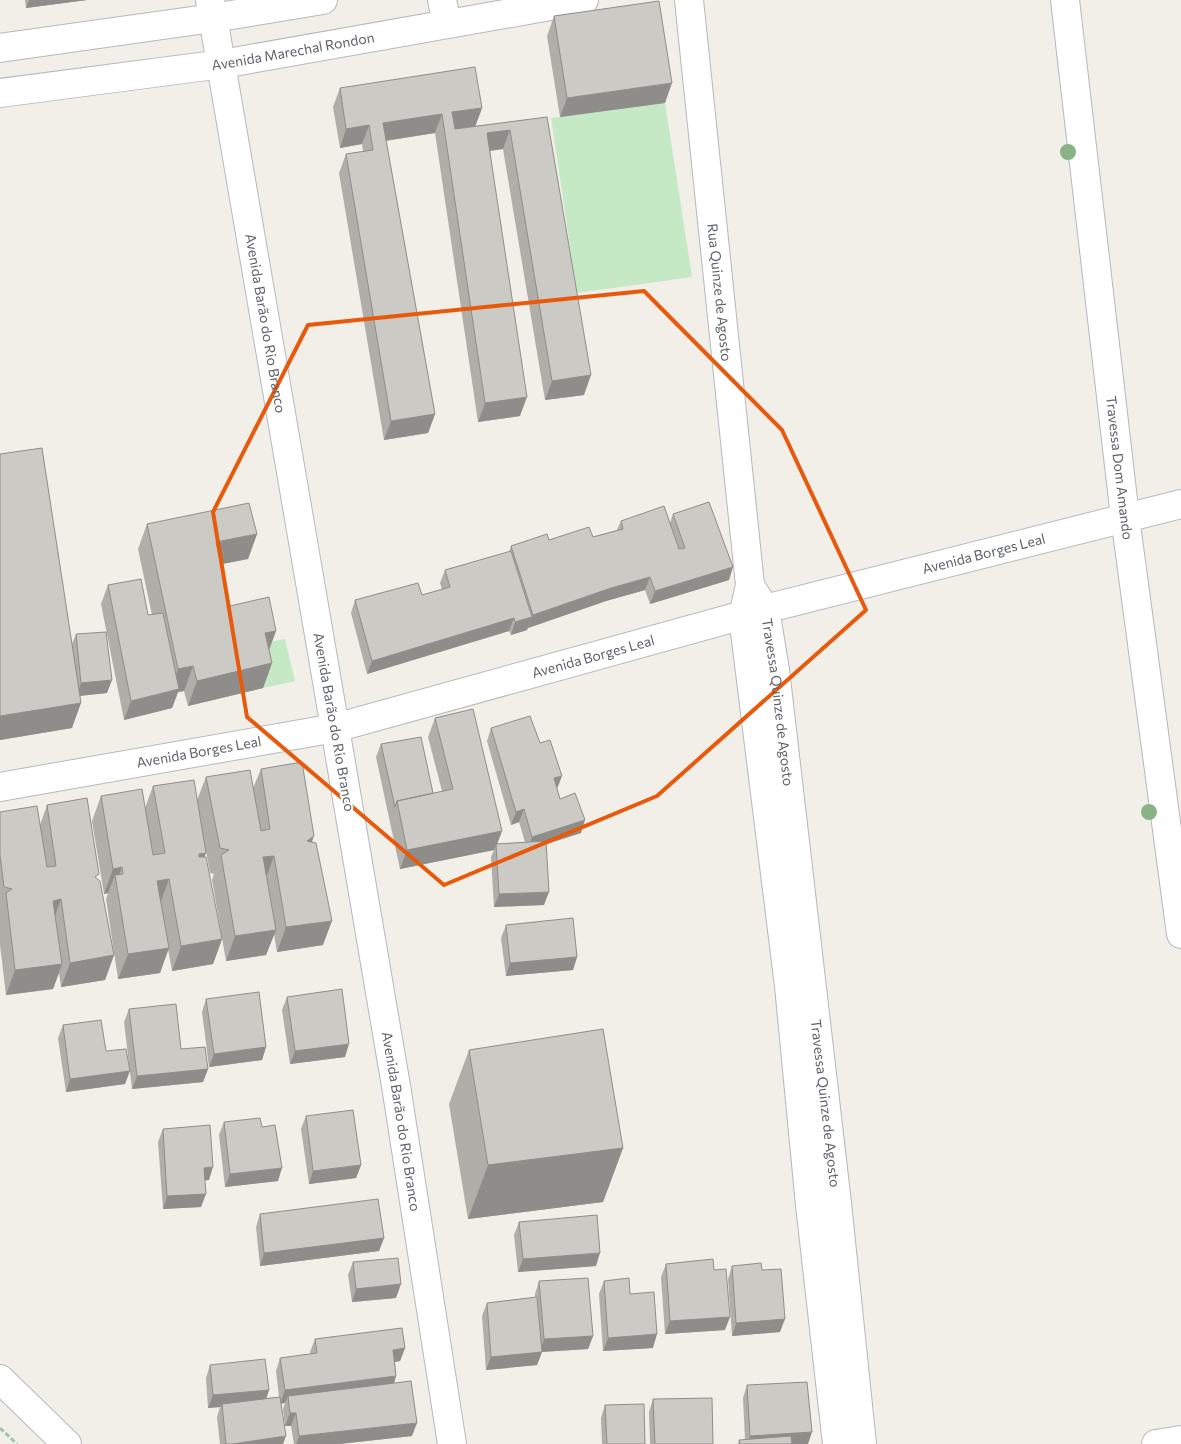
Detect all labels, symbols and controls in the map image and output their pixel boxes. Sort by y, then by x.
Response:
street label: Avenida Marechal Rondon [211,28,376,73]
street label: Rua Quinze de Agosto [704,223,736,362]
street label: Avenida Barão do Rio Branco [242,232,290,414]
street label: Travessa Dom Amando [1103,395,1137,541]
street label: Avenida Borges Leal [920,530,1047,577]
street label: Travessa Quinze de Agosto [759,617,797,787]
street label: Avenida Barão do Rio Branco [310,631,359,813]
street label: Avenida Borges Leal [530,631,656,681]
street label: Avenida Borges Leal [135,732,263,771]
street label: Travessa Quinze de Agosto [808,1018,844,1188]
street label: Avenida Barão do Rio Branco [379,1030,424,1212]

